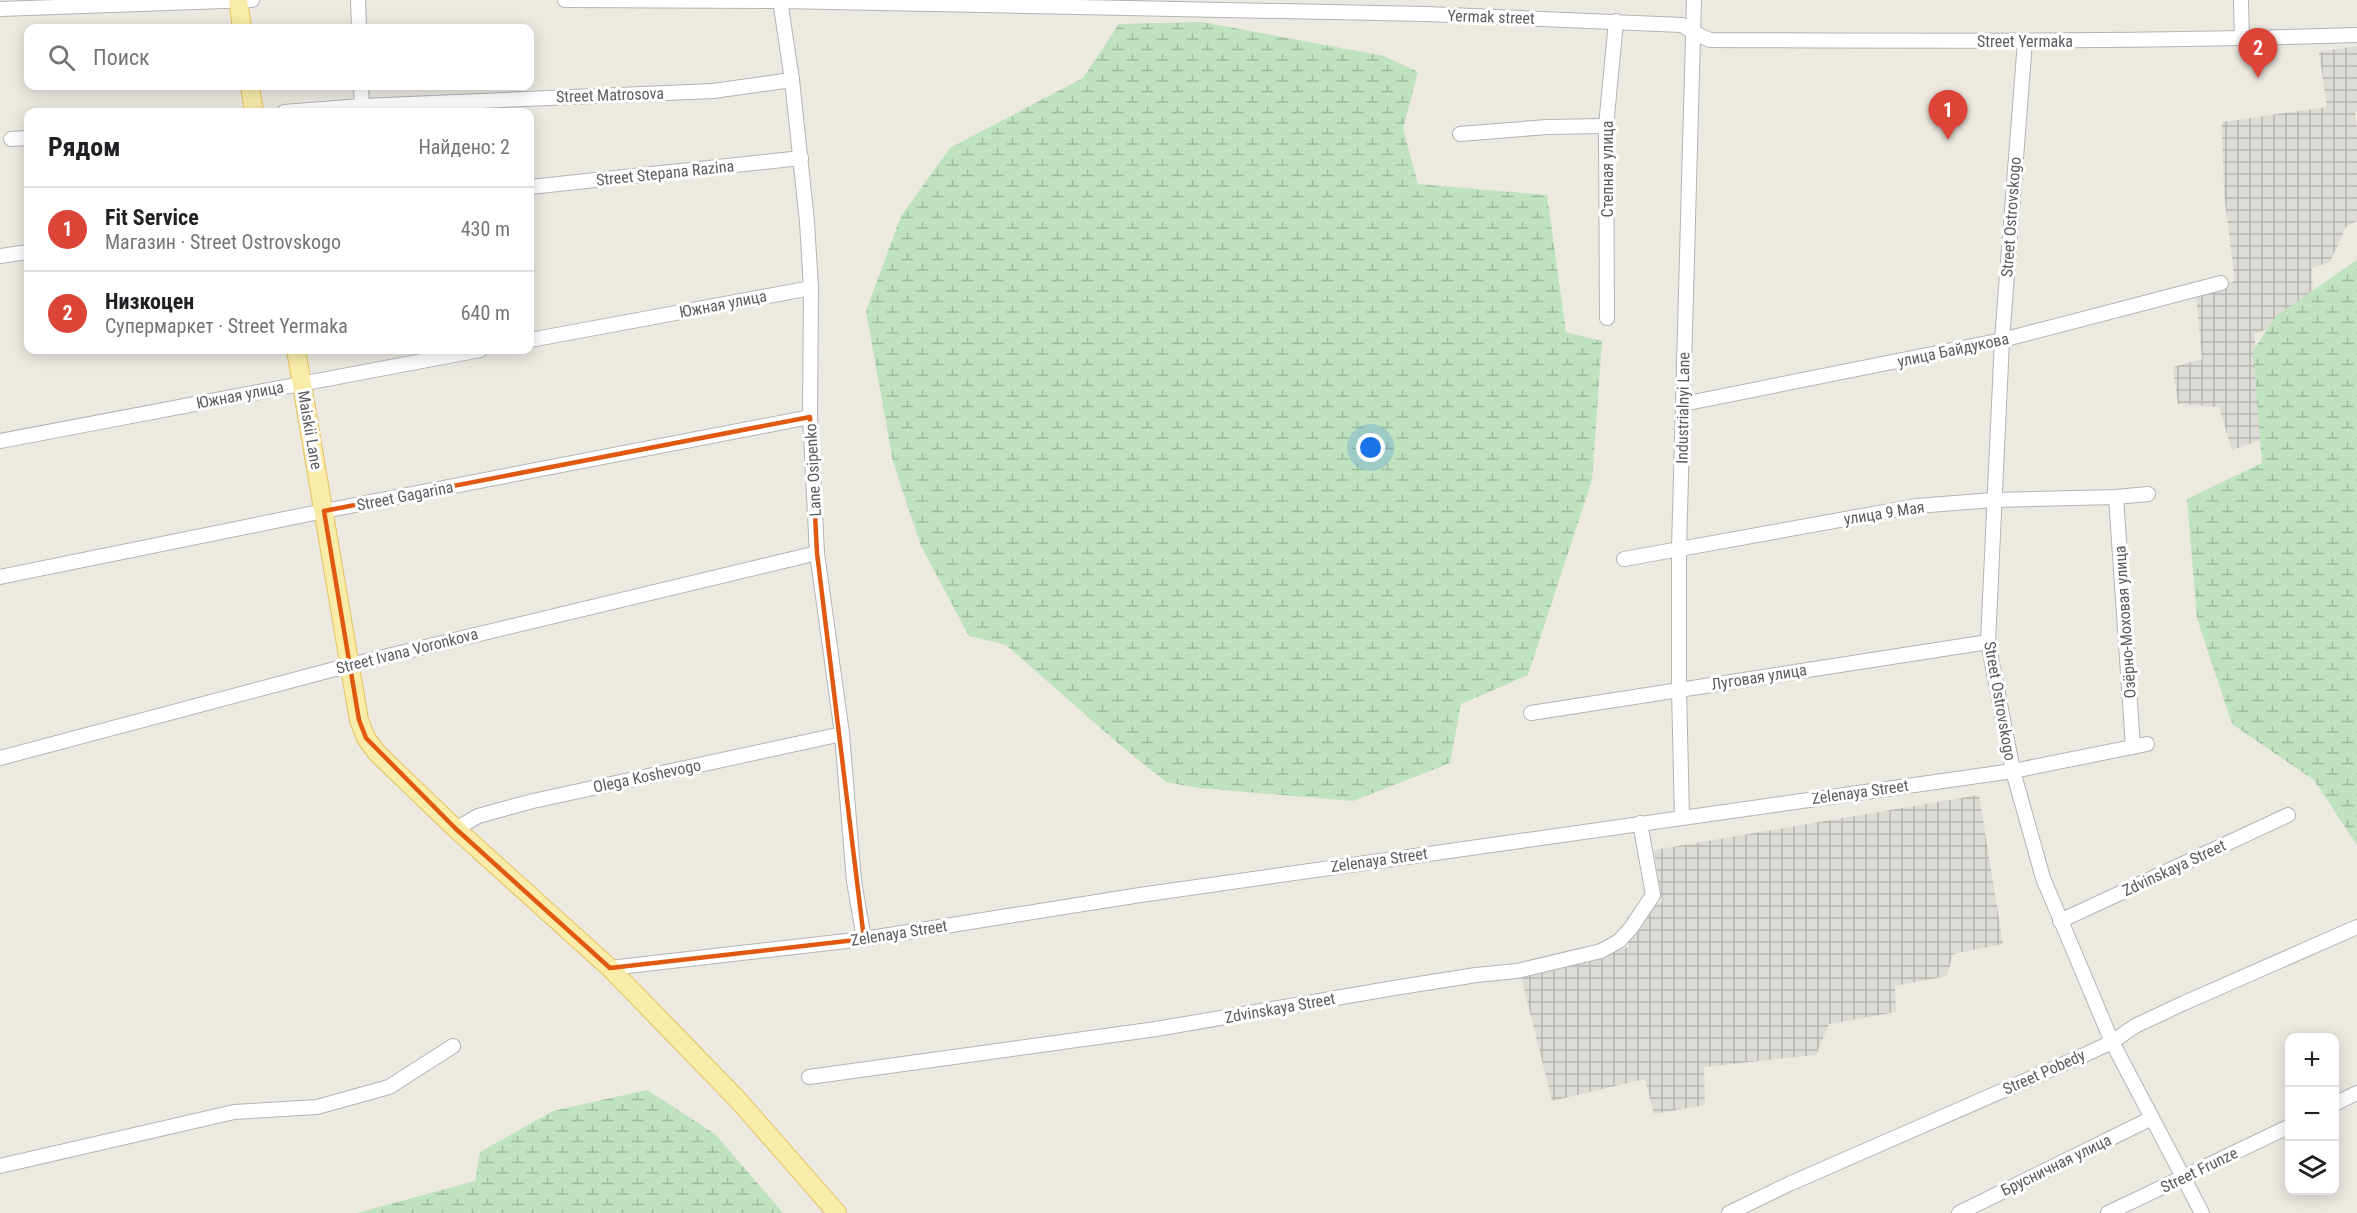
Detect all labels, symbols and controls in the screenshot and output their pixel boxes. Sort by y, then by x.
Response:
street label: Yermak street [1447,6,1535,28]
search box [24,24,534,90]
pin: 2 [2238,28,2278,78]
street label: Street Yermaka [1977,32,2073,51]
icon: search [45,41,78,74]
text: Поиск [93,45,150,70]
street label: Street Matrosova [556,84,664,106]
pin: 1 [1928,90,1968,140]
street label: Степная улица [1598,121,1617,217]
text: Рядом [48,132,120,162]
text: Найдено: 2 [418,135,510,159]
street label: Street Stepana Razina [595,156,735,190]
street label: Street Ostrovskogo [1997,156,2025,278]
text: Fit Service [105,205,199,230]
text: 1 [62,217,73,241]
text: 430 m [461,217,510,241]
text: Магазин · Street Ostrovskogo [105,230,341,254]
street label: Южная улица [678,286,768,322]
text: Низкоцен [105,289,194,314]
text: 2 [62,301,73,325]
text: 640 m [461,301,510,325]
text: Супермаркет · Street Yermaka [105,314,348,338]
street label: улица Байдукова [1896,329,2010,371]
street label: Industrialnyi Lane [1673,352,1693,464]
street label: Южная улица [195,377,285,413]
street label: Maiskii Lane [294,389,326,471]
street label: Lane Osipenko [801,423,825,517]
your location [1356,433,1385,462]
street label: Street Gagarina [355,477,455,515]
street label: улица 9 Мая [1842,497,1926,529]
street label: Озёрно-Моховая улица [2110,545,2140,699]
street label: Street Ivana Voronkova [334,624,480,678]
street label: Street Ostrovskogo [1980,640,2020,762]
street label: Луговая улица [1710,660,1808,694]
street label: Olega Koshevogo [591,755,703,797]
street label: Zelenaya Street [1810,776,1910,808]
street label: Zdvinskaya Street [2119,836,2229,900]
street label: Zelenaya Street [1329,844,1429,876]
street label: Zelenaya Street [849,916,949,950]
street label: Zdvinskaya Street [1223,989,1337,1027]
map controls [2285,1033,2339,1195]
button: + [2285,1033,2339,1087]
street label: Street Pobedy [2000,1045,2088,1099]
button: − [2285,1087,2339,1141]
street label: Брусничная улица [1998,1130,2114,1200]
button: layers [2285,1141,2339,1195]
street label: Street Frunze [2157,1143,2241,1197]

